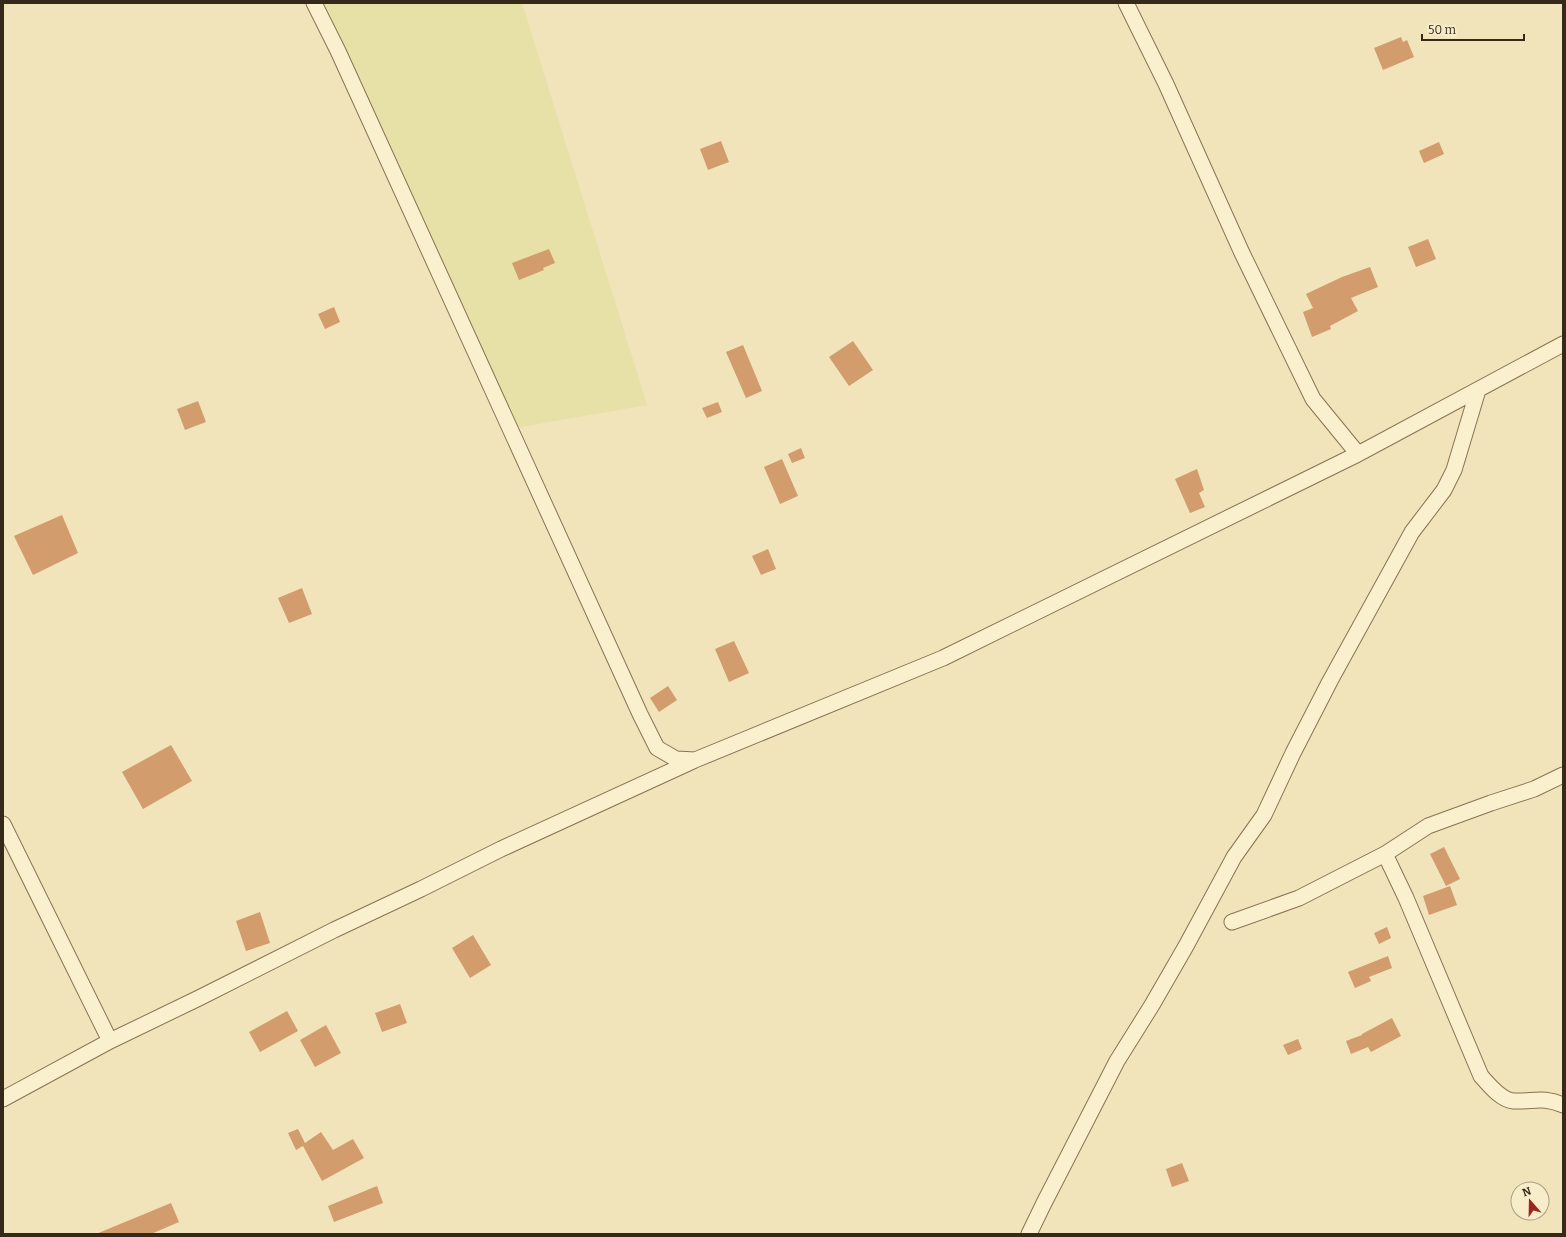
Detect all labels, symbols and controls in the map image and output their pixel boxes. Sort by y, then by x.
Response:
scale bar [1422,16,1524,42]
text: 50 m [1428,23,1457,37]
north arrow [1510,1181,1550,1221]
text: N [1521,1184,1533,1200]

